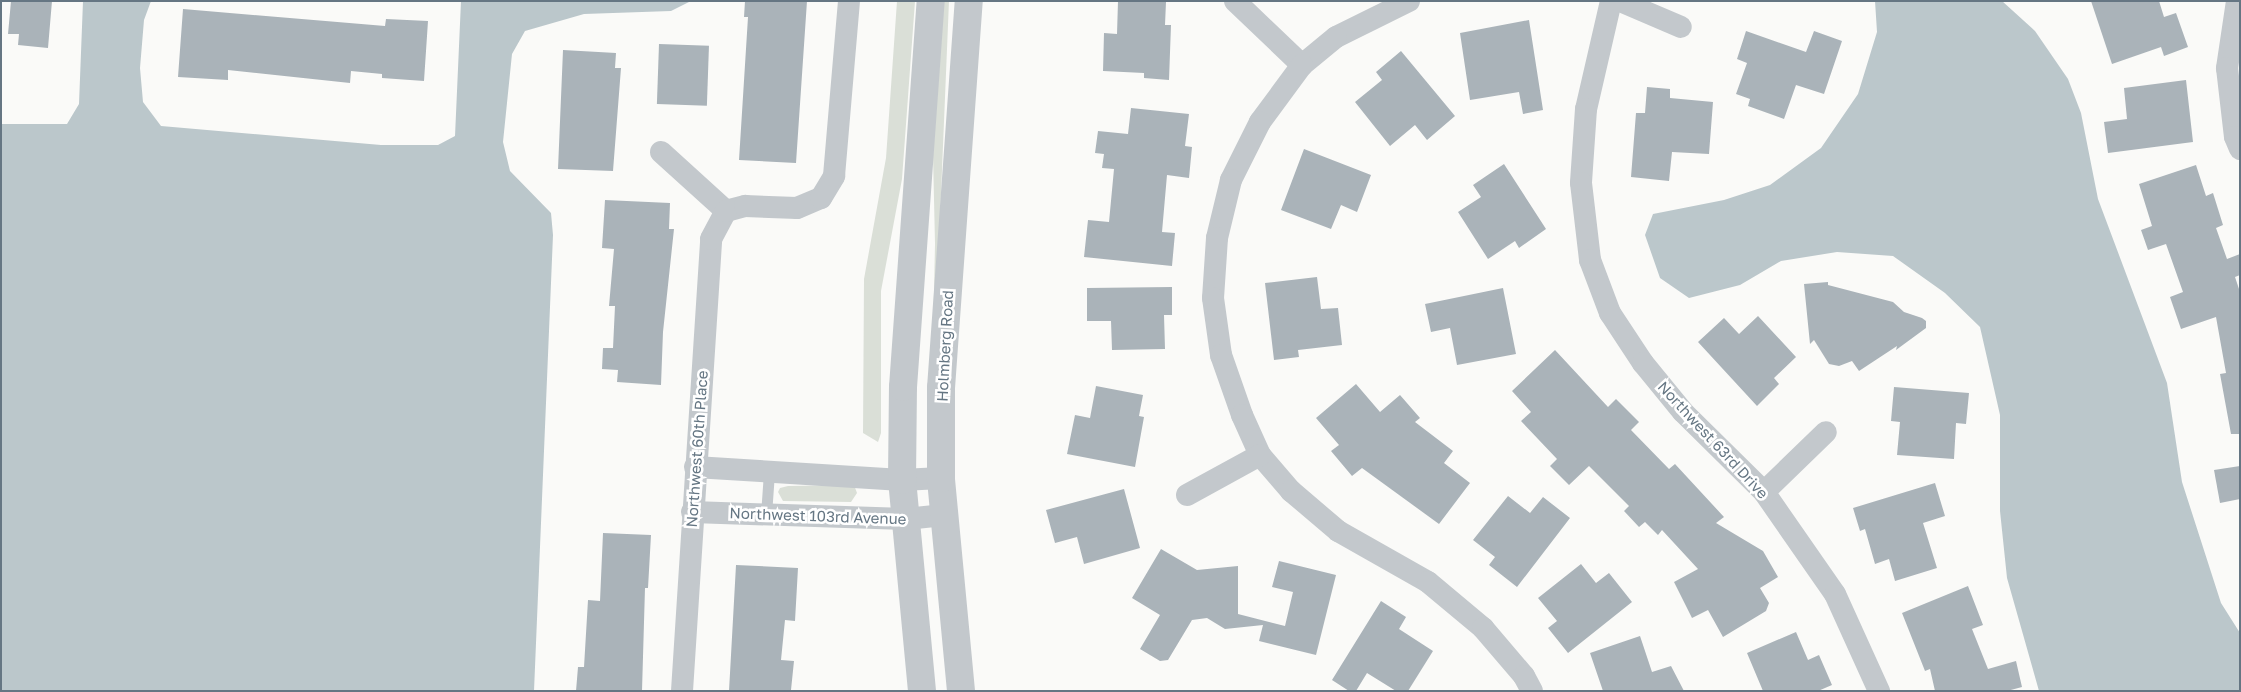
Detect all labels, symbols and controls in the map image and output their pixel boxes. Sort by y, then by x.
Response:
street label: Holmberg Road [933,290,957,402]
street label: Northwest 60th Place [683,370,711,528]
street label: Northwest 63rd Drive [1654,378,1772,502]
street label: Northwest 103rd Avenue [729,504,907,528]

